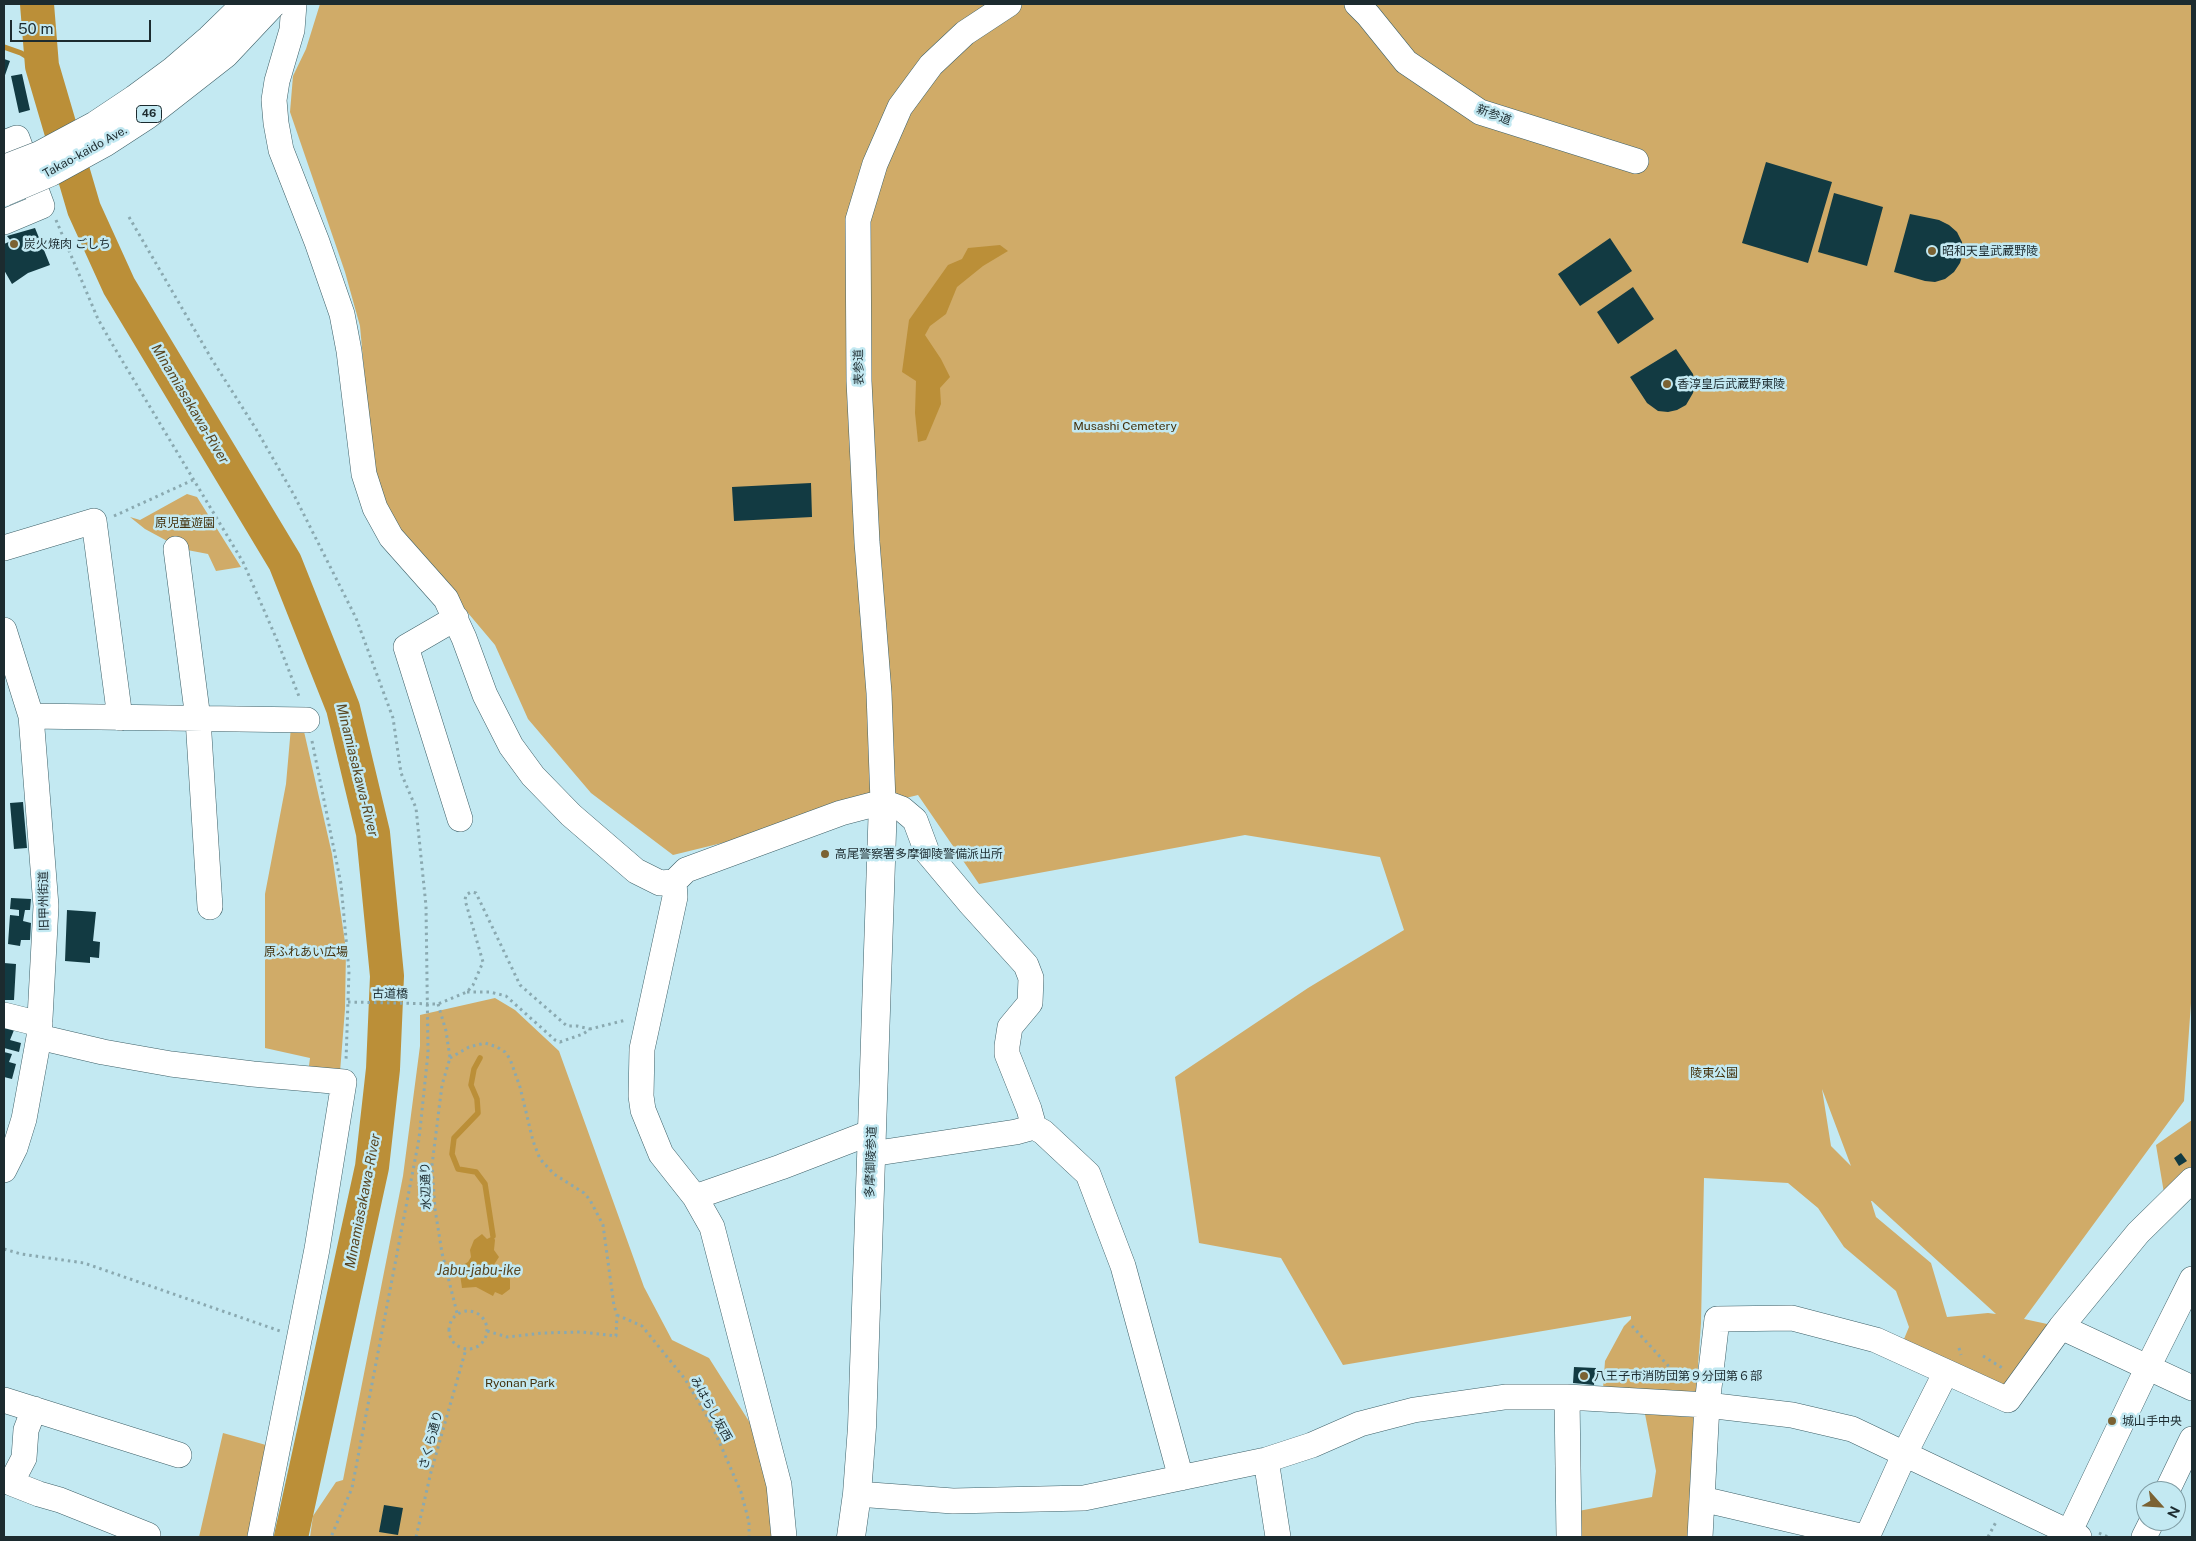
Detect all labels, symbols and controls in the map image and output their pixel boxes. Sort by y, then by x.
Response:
scale bar [12,10,154,42]
text: 50 m [18,20,53,37]
street label: 新参道 [1475,102,1513,128]
road number: 46 [136,106,162,122]
street label: Takao-kaido Ave. [40,123,130,181]
place label: 炭火焼肉 ごしち [24,237,111,251]
marker: 炭火焼肉 ごしち [8,238,20,250]
place label: 昭和天皇武蔵野陵 [1942,244,2038,258]
marker: 昭和天皇武蔵野陵 [1926,245,1938,257]
water label: Minamiasakawa-River [148,341,232,467]
street label: 表参道 [851,349,867,385]
place label: 香淳皇后武蔵野東陵 [1677,377,1785,391]
marker: 香淳皇后武蔵野東陵 [1661,378,1673,390]
park label: Musashi Cemetery [1073,419,1177,433]
park label: 原児童遊園 [155,516,215,530]
water label: Minamiasakawa-River [332,702,382,838]
place label: 高尾警察署多摩御陵警備派出所 [835,847,1003,861]
marker: 高尾警察署多摩御陵警備派出所 [819,848,831,860]
street label: 旧甲州街道 [36,871,52,931]
park label: 原ふれあい広場 [264,945,348,959]
street label: 古道橋 [372,986,408,1002]
park label: 陵東公園 [1690,1066,1738,1080]
street label: 多摩御陵参道 [863,1126,879,1198]
water label: Minamiasakawa-River [342,1132,384,1270]
street label: 水辺通り [418,1162,434,1210]
water label: Jabu-jabu-ike [437,1263,521,1279]
place label: 八王子市消防団第９分団第６部 [1594,1369,1762,1383]
marker: 八王子市消防団第９分団第６部 [1578,1370,1590,1382]
street label: みはらし坂西 [687,1374,735,1444]
park label: Ryonan Park [485,1376,555,1390]
street label: さくら通り [416,1409,446,1471]
place label: 城山手中央 [2122,1414,2182,1428]
marker: 城山手中央 [2106,1415,2118,1427]
north arrow [2136,1481,2186,1531]
text: N [2164,1504,2183,1521]

